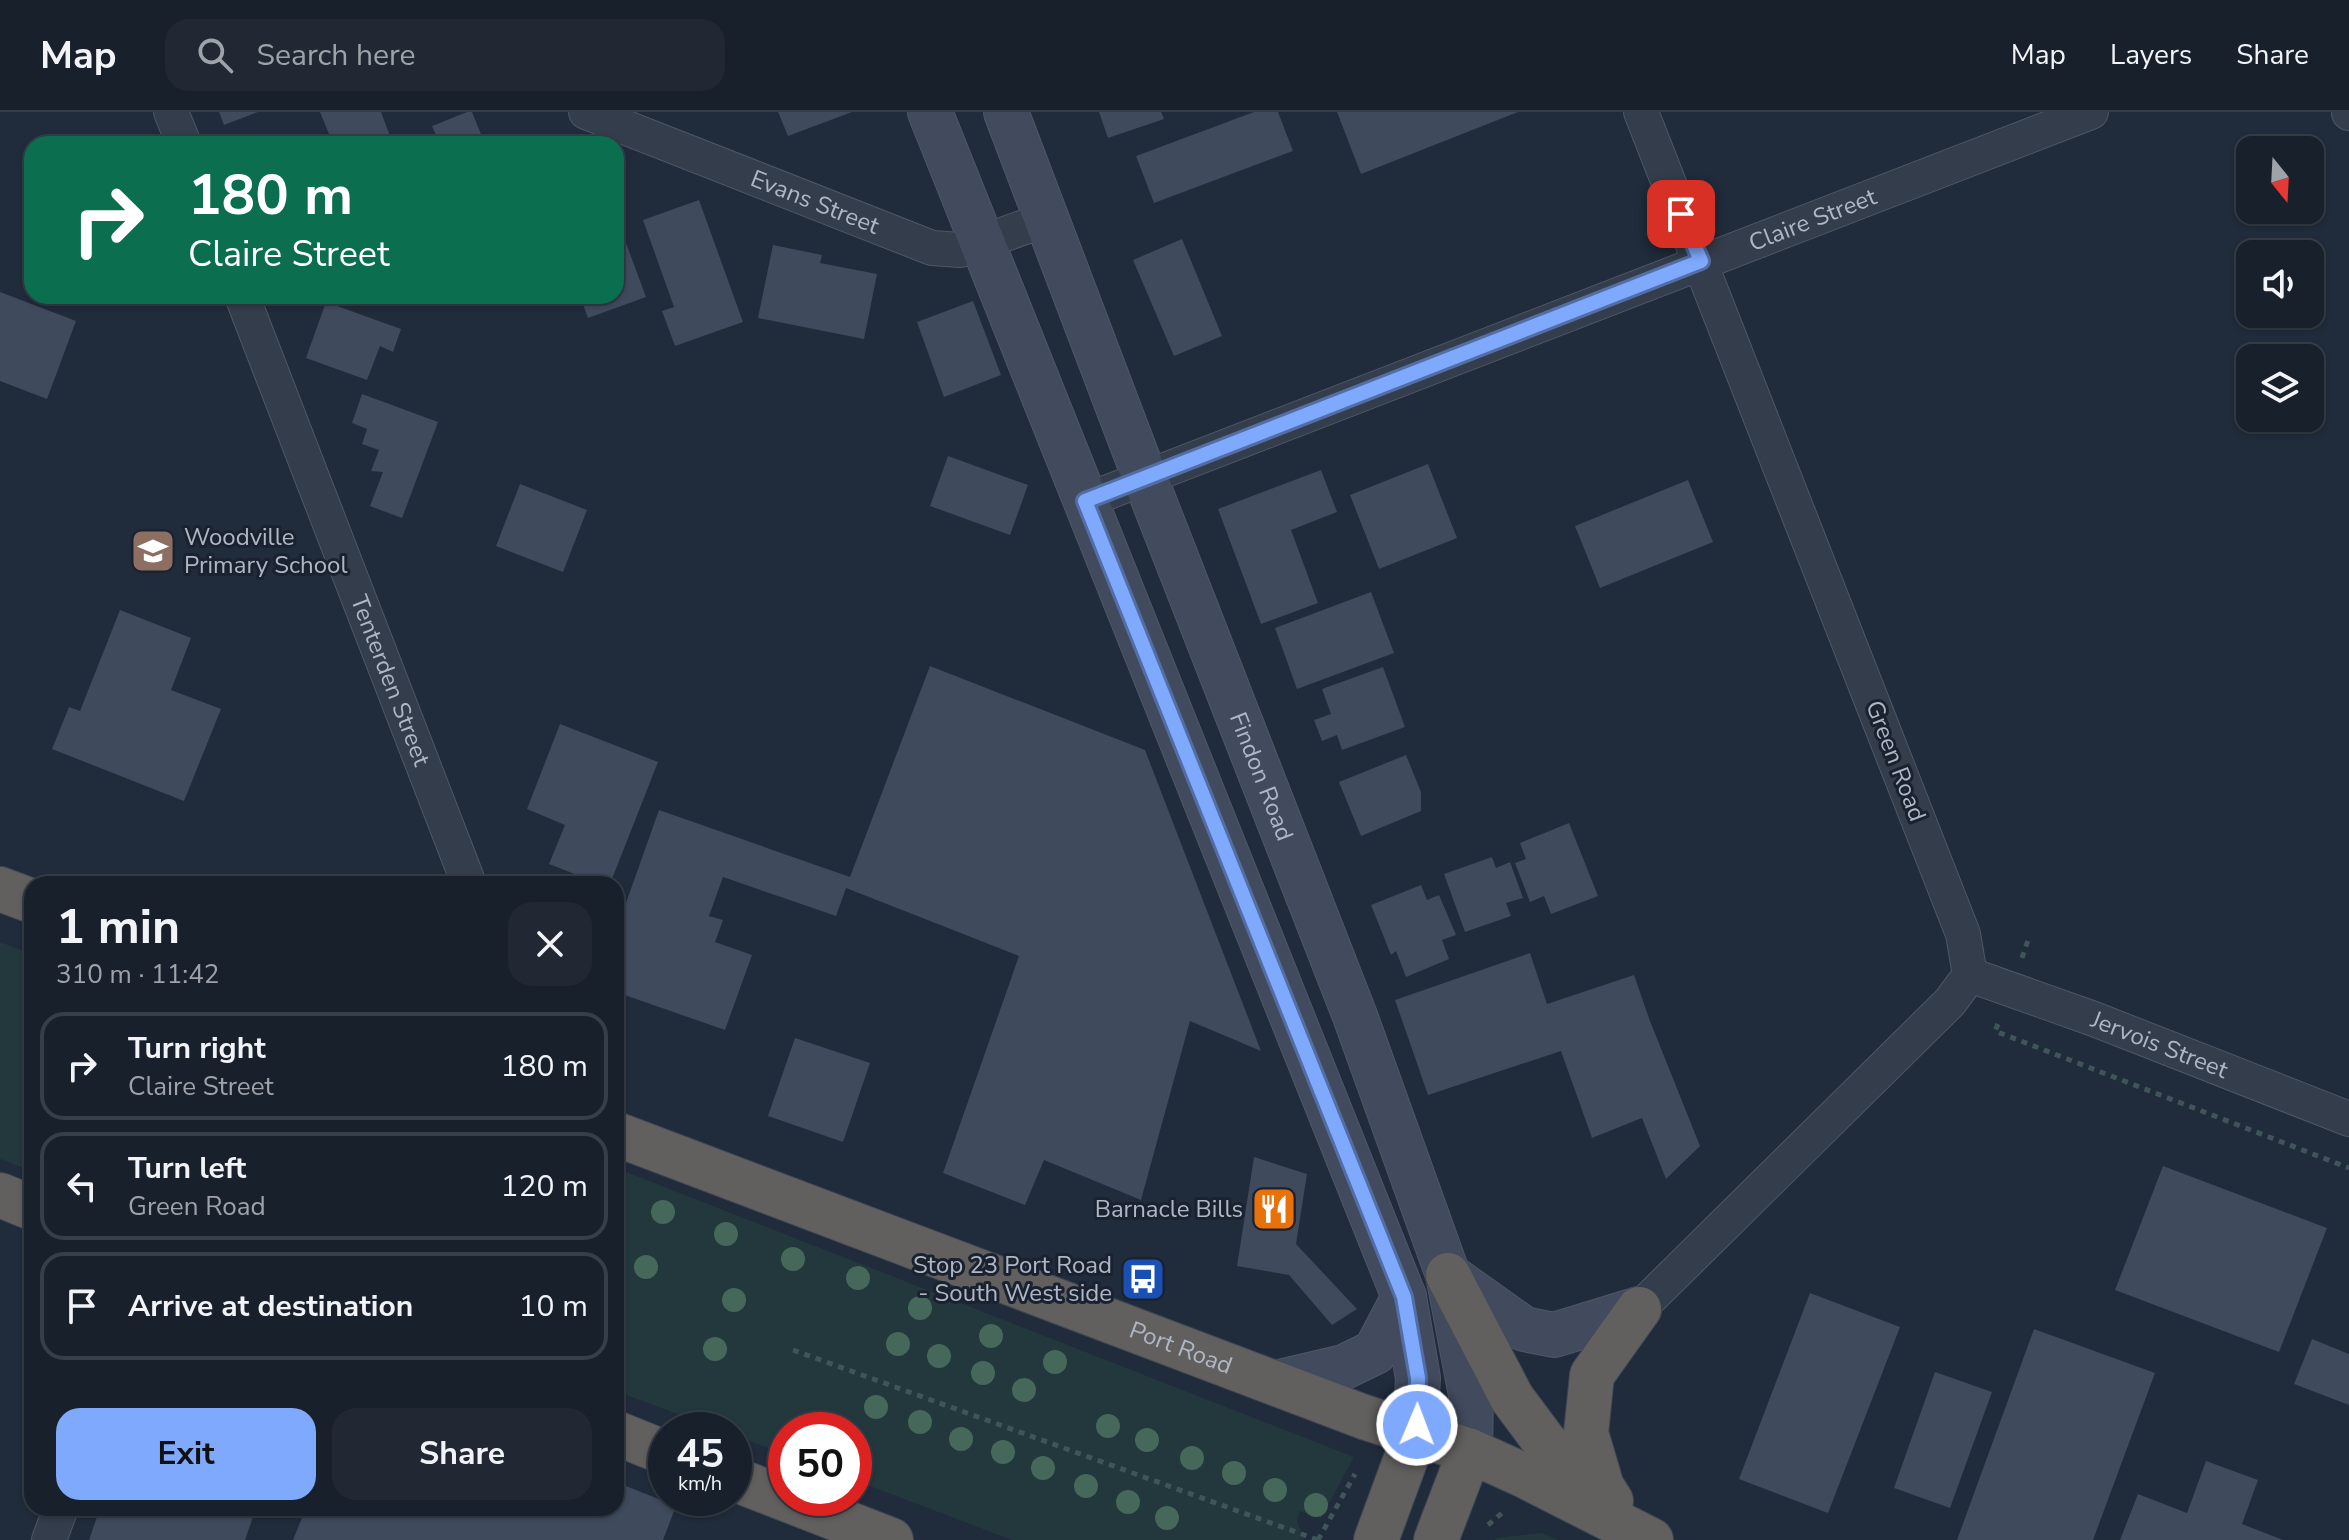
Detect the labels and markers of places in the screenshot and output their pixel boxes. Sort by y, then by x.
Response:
pin [1647,180,1715,248]
place label: Woodville Primary School [184,521,348,581]
school or university icon: Woodville Primary School [129,527,177,575]
restaurant icon: Barnacle Bills [1250,1185,1298,1233]
place label: Barnacle Bills [1095,1193,1243,1225]
place label: Stop 23 Port Road - South West side [913,1249,1112,1309]
bus stop icon: Stop 23 Port Road - South West side [1119,1255,1167,1303]

